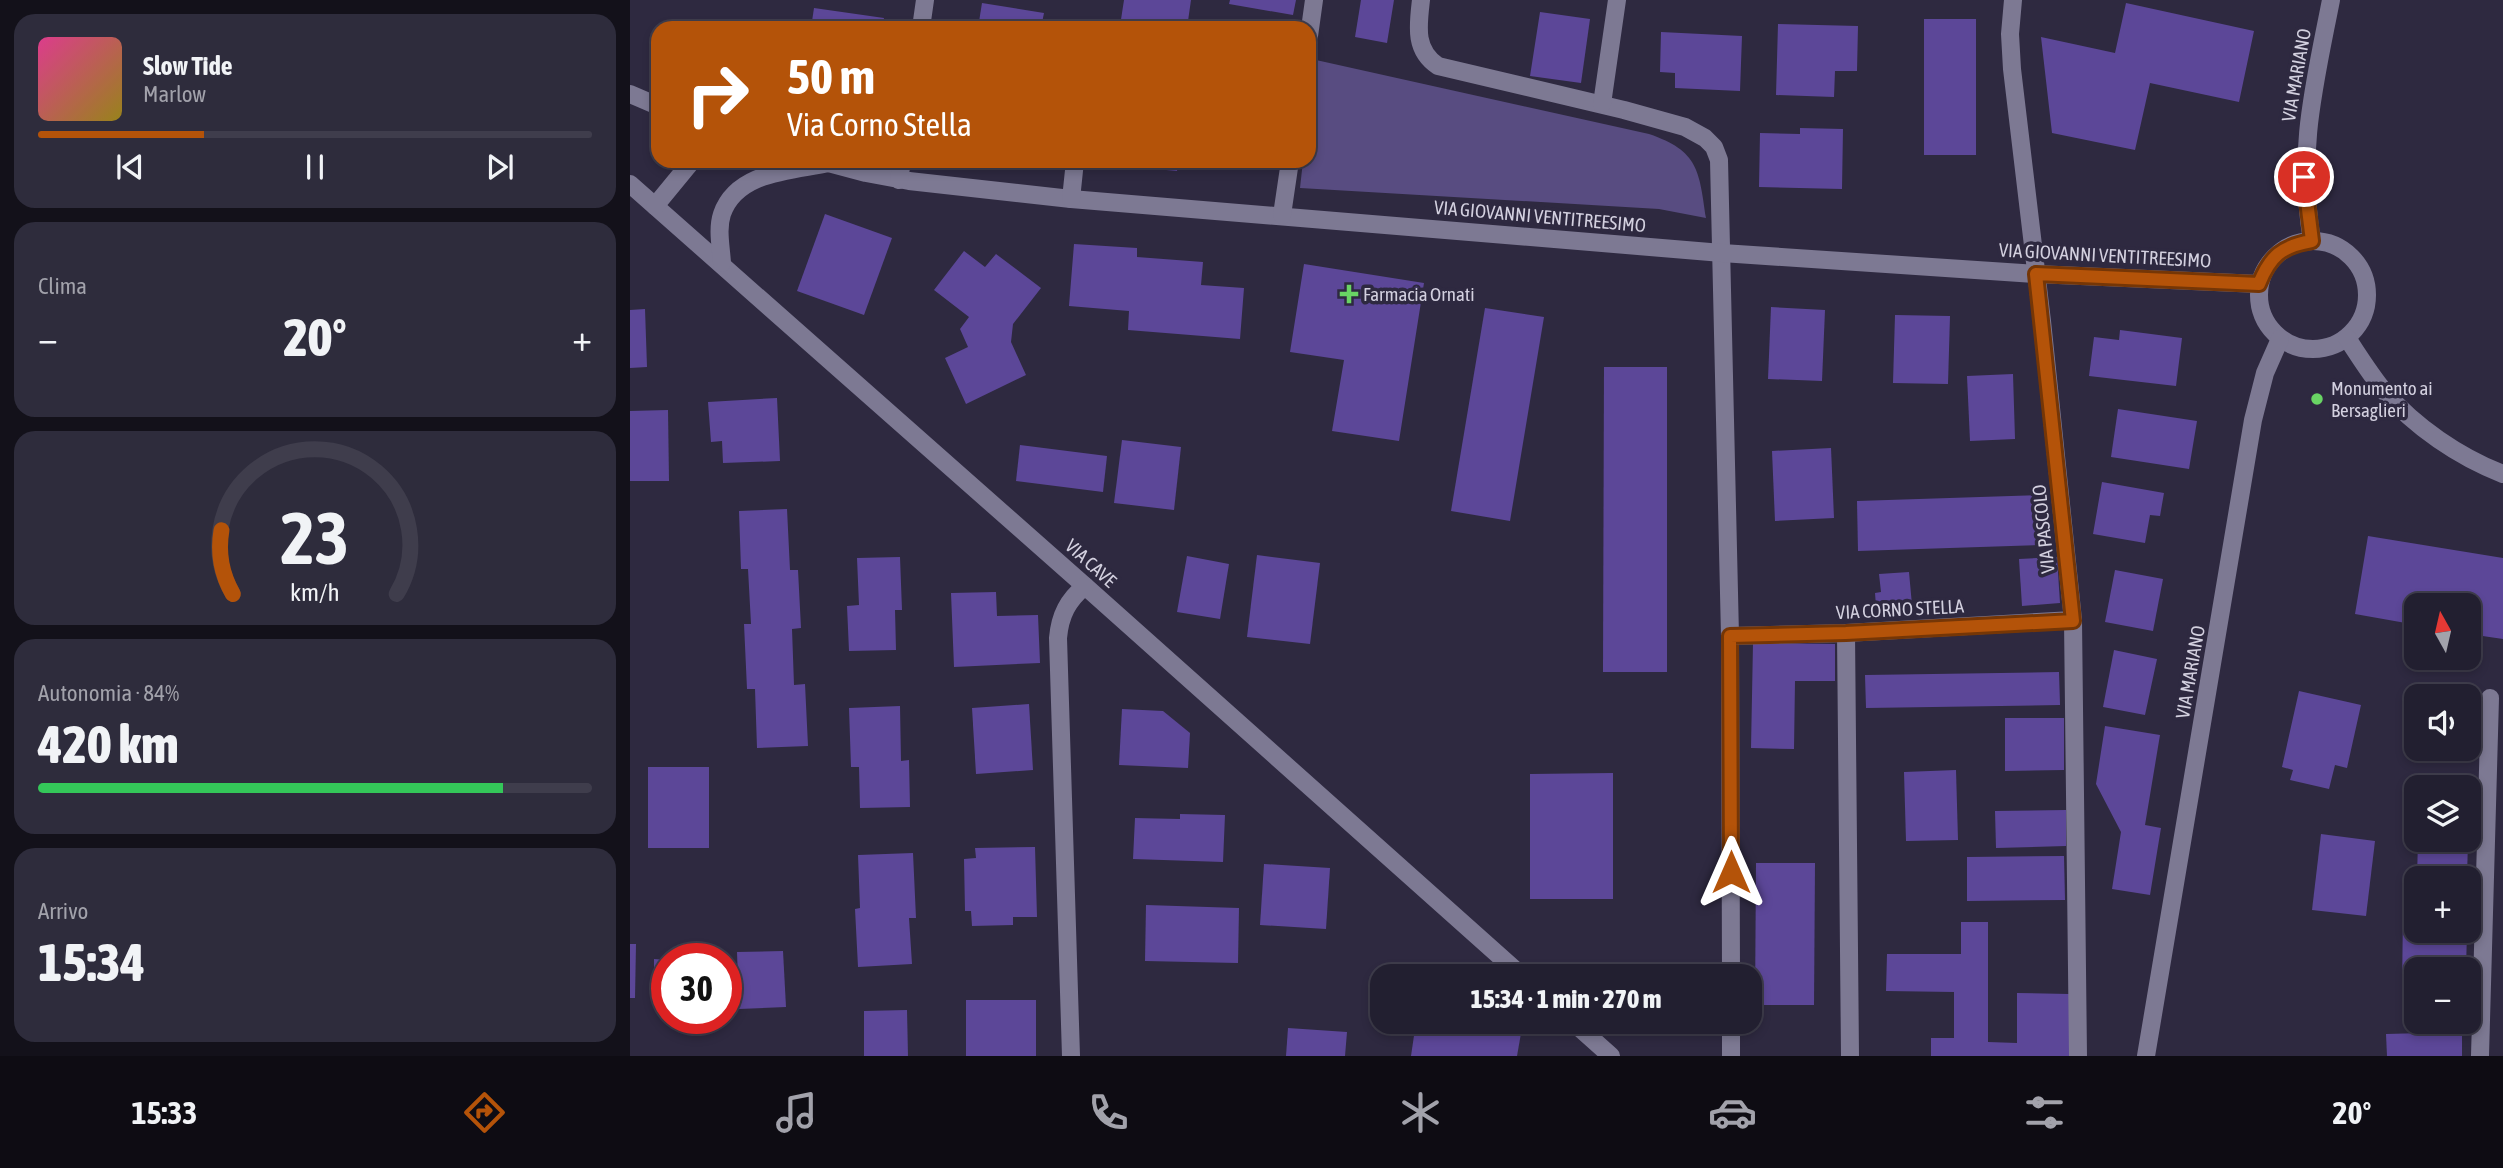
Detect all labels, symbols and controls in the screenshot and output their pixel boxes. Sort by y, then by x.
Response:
street label: VIA MARIANO [2277,27,2315,123]
text: 50 m [787,48,875,104]
icon: right [672,49,763,140]
text: Slow Tide [143,51,233,81]
text: Marlow [143,81,206,107]
text: Via Corno Stella [787,106,972,143]
pin [2274,147,2334,207]
icon: previous [111,148,149,186]
icon: pause [296,148,334,186]
icon: next [481,148,519,186]
icon: arrive [2285,158,2323,196]
street label: VIA GIOVANNI VENTITREESIMO [1433,196,1647,236]
street label: VIA GIOVANNI VENTITREESIMO [1998,238,2212,272]
text: Clima [38,273,87,299]
place label: Farmacia Ornati [1363,283,1475,305]
marker: Farmacia Ornati [1341,286,1357,302]
text: 20° [283,307,347,367]
text: − [38,316,58,359]
text: + [572,316,592,359]
place label: Monumento ai Bersaglieri [2331,377,2433,421]
marker: Monumento ai Bersaglieri [2309,391,2325,407]
street label: VIA PASCOLO [2027,483,2059,575]
text: 23 [281,496,349,579]
street label: VIA CAVE [1061,534,1121,592]
text: km/h [290,578,340,606]
north arrow [2404,593,2482,670]
map controls [2404,593,2481,1034]
street label: VIA CORNO STELLA [1835,595,1965,623]
street label: VIA MARIANO [2171,624,2209,720]
text: Autonomia · 84% [38,680,179,706]
button: sound [2404,684,2481,761]
text: 420 km [38,714,179,774]
button: layers [2404,775,2481,852]
position arrow [1694,835,1768,909]
button: + [2404,866,2481,943]
text: Arrivo [38,898,88,924]
text: 15:34 [38,932,145,992]
speed limit sign: 30 [651,943,742,1034]
button: − [2404,957,2481,1034]
text: 15:34 · 1 min · 270 m [1471,984,1661,1014]
icon: directions [460,1088,509,1137]
icon: music [772,1088,821,1137]
icon: phone [1084,1088,1133,1137]
icon: climate [1396,1088,1445,1137]
icon: car [1708,1088,1757,1137]
icon: filters [2020,1088,2069,1137]
text: 15:33 [132,1094,197,1131]
text: 20° [2332,1094,2371,1131]

